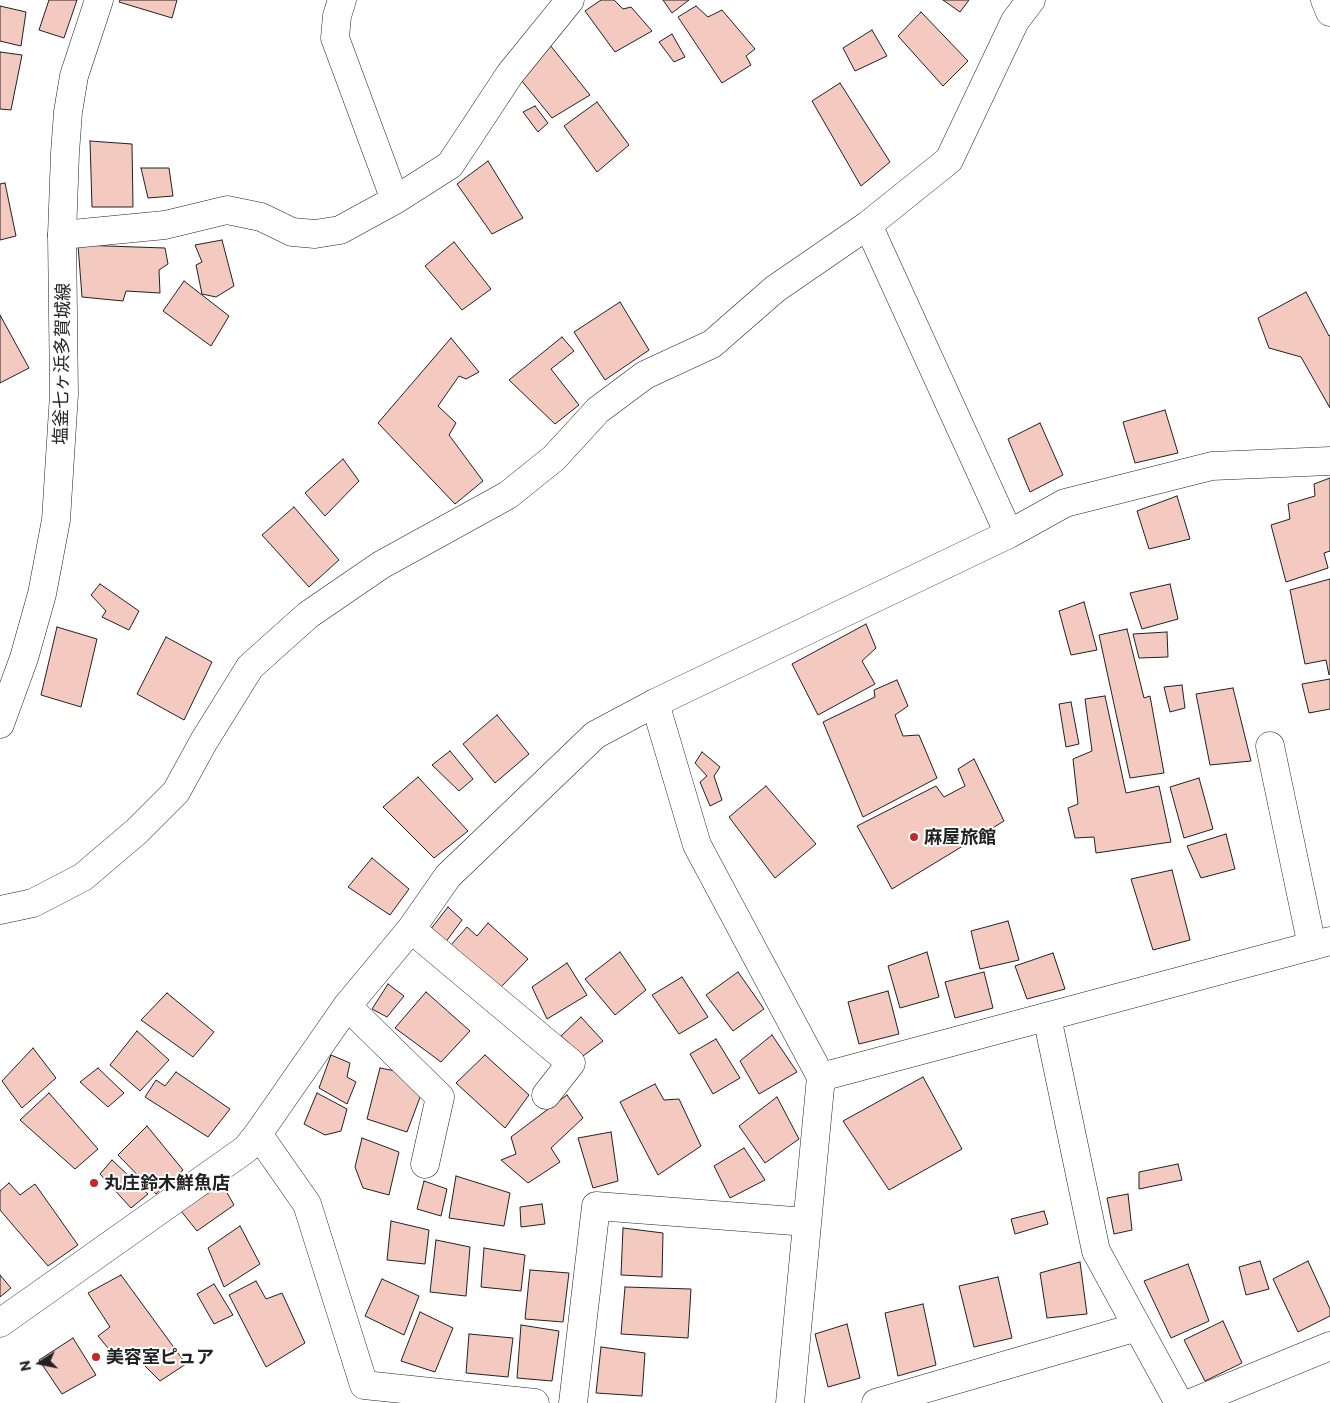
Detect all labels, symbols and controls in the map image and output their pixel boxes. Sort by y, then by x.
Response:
street label: 塩釜七ヶ浜多賀城線 [50,283,74,445]
place label: 麻屋旅館 [924,826,996,848]
marker: 麻屋旅館 [908,831,920,843]
place label: 丸庄鈴木鮮魚店 [104,1172,230,1194]
marker: 丸庄鈴木鮮魚店 [88,1177,100,1189]
north arrow [15,1338,65,1388]
place label: 美容室ピュア [106,1346,214,1368]
marker: 美容室ピュア [90,1351,102,1363]
text: N [15,1359,34,1373]

